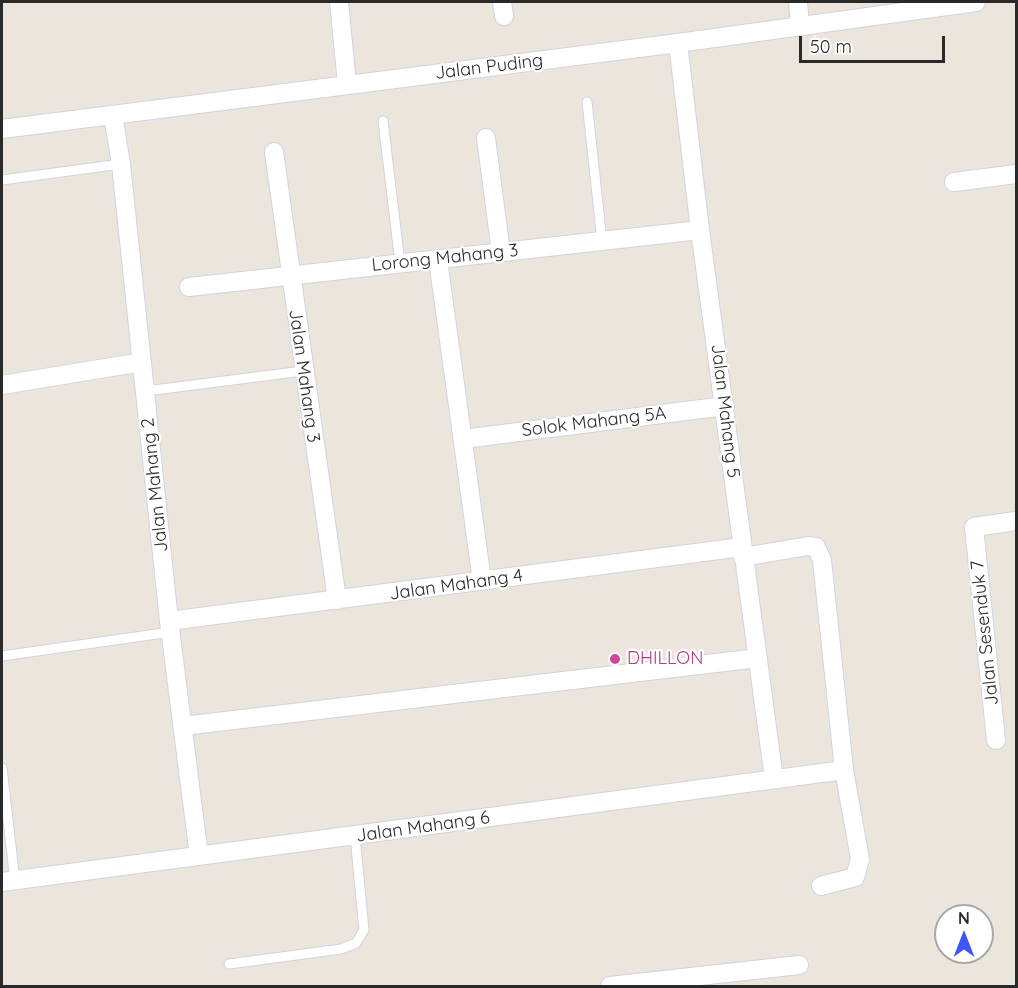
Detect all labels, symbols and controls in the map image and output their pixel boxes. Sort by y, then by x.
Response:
scale bar [802,24,948,62]
text: 50 m [810,35,852,58]
street label: Jalan Puding [434,50,544,84]
street label: Lorong Mahang 3 [371,240,519,276]
street label: Jalan Mahang 3 [284,308,324,444]
street label: Jalan Mahang 5 [706,343,744,479]
street label: Solok Mahang 5A [521,402,667,442]
street label: Jalan Mahang 2 [137,417,173,553]
street label: Jalan Sesenduk 7 [967,559,1003,707]
street label: Jalan Mahang 4 [388,565,524,605]
place label: DHILLON [627,648,703,670]
marker: DHILLON [608,652,622,666]
street label: Jalan Mahang 6 [355,807,491,847]
north arrow [934,904,994,964]
text: N [958,908,970,928]

